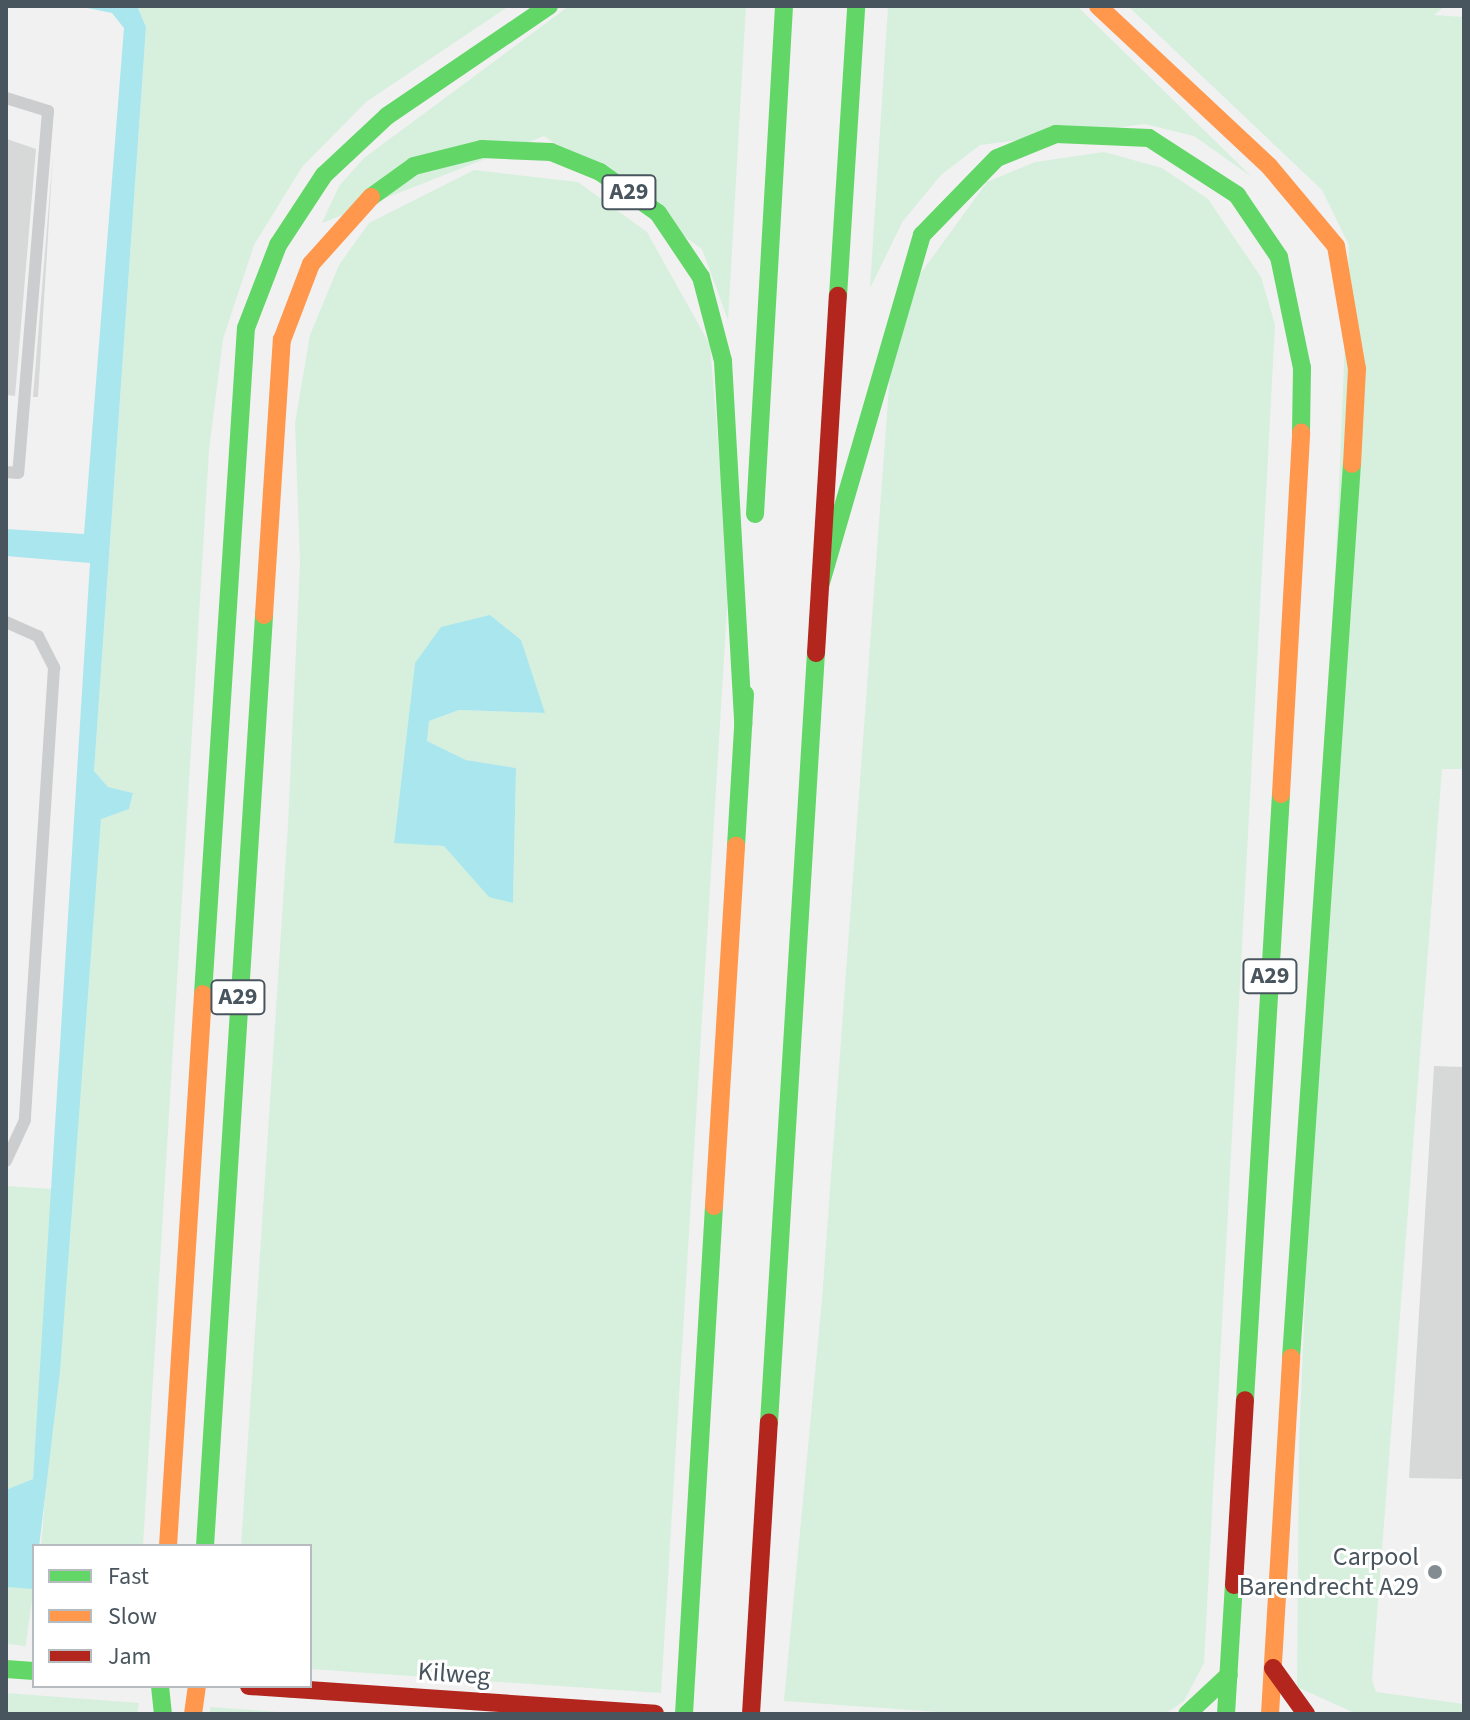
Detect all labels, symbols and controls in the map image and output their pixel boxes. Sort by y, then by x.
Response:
road number: A29 [601,172,657,212]
road number: A29 [1242,956,1298,996]
road number: A29 [210,977,266,1017]
place label: Carpool Barendrecht A29 [1239,1541,1419,1602]
legend [32,1544,312,1688]
text: Fast [108,1559,149,1594]
marker: Carpool Barendrecht A29 [1426,1563,1444,1581]
text: Slow [108,1599,157,1634]
text: Jam [108,1639,152,1674]
street label: Kilweg [417,1656,491,1692]

